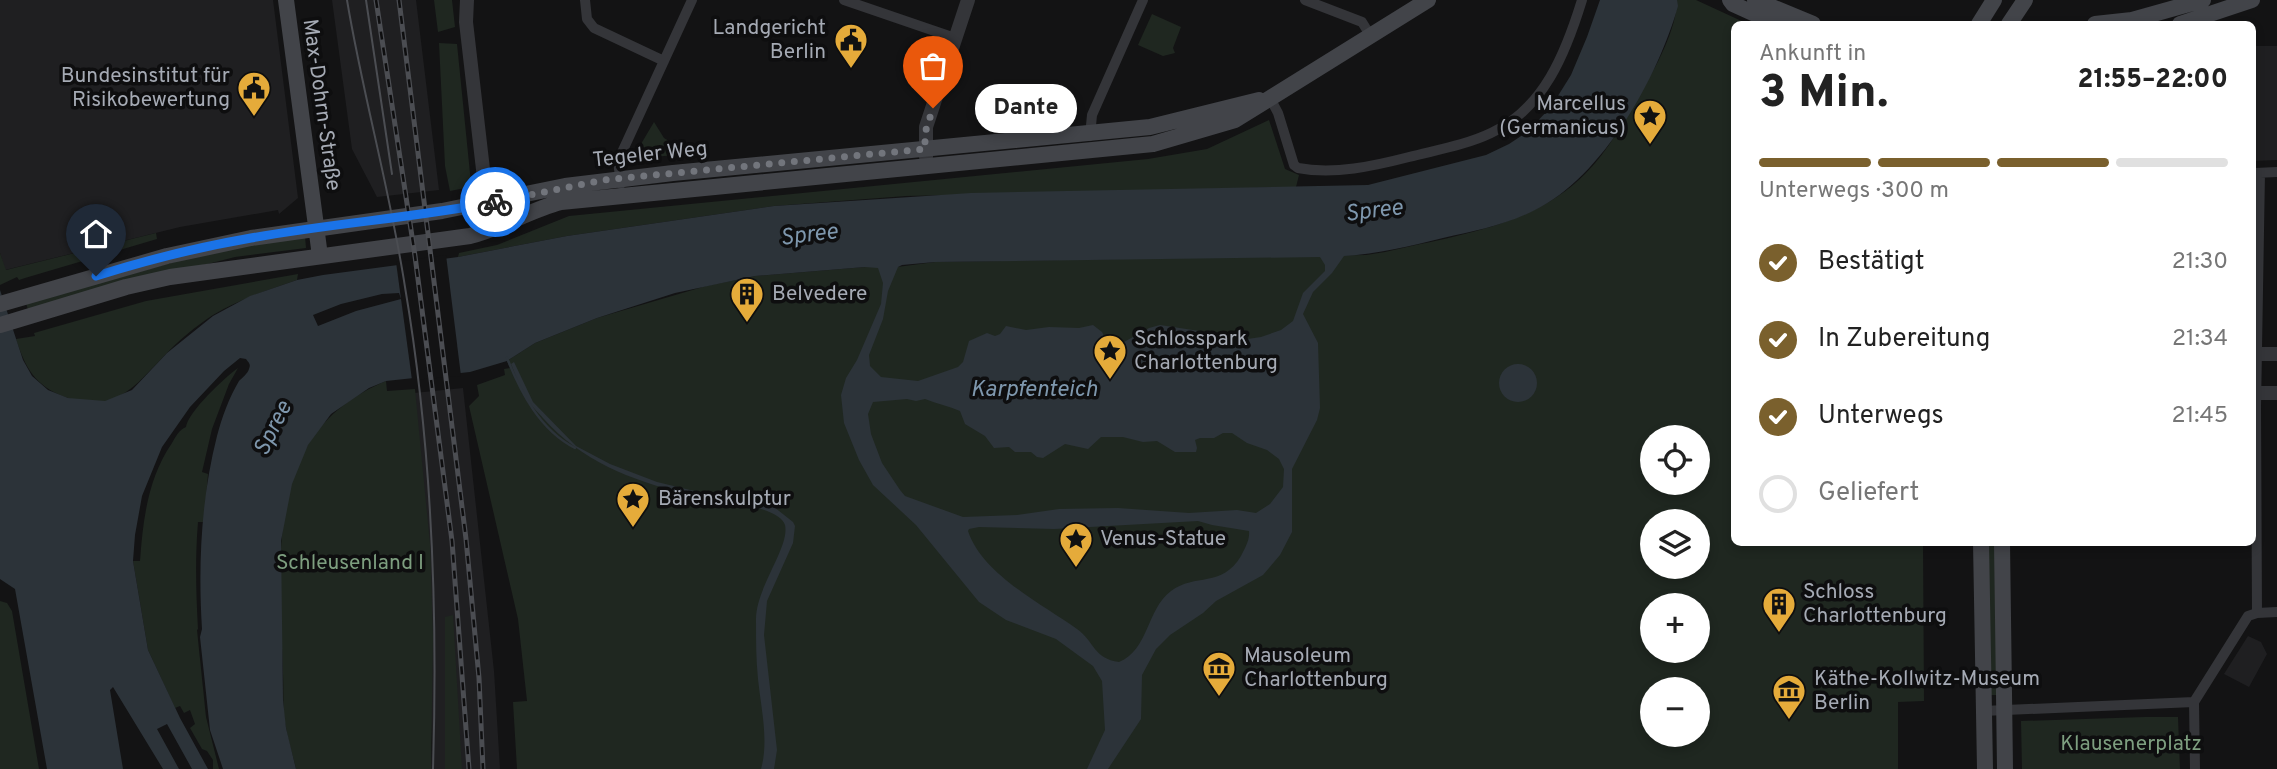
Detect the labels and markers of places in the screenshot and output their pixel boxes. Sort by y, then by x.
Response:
place label: Landgericht Berlin [712,15,826,66]
public building icon: Landgericht Berlin [832,21,870,70]
pin [903,36,963,108]
place label: Bundesinstitut für Risikobewertung [61,63,230,114]
public building icon: Bundesinstitut für Risikobewertung [235,69,273,118]
callout: Dante [975,84,1076,132]
place label: Marcellus (Germanicus) [1499,91,1626,142]
place icon: Marcellus (Germanicus) [1631,97,1669,146]
pin [66,204,126,276]
building icon: Belvedere [728,275,766,324]
place label: Belvedere [772,281,867,308]
place label: Schlosspark Charlottenburg [1134,326,1278,377]
place icon: Schlosspark Charlottenburg [1091,332,1129,381]
place icon: Bärenskulptur [614,480,652,529]
place label: Bärenskulptur [658,486,791,513]
place icon: Venus-Statue [1057,520,1095,569]
place label: Venus-Statue [1100,526,1226,553]
place label: Schloss Charlottenburg [1803,579,1947,630]
building icon: Schloss Charlottenburg [1760,585,1798,634]
place label: Mausoleum Charlottenburg [1244,643,1388,694]
museum icon: Mausoleum Charlottenburg [1200,649,1238,698]
place label: Käthe-Kollwitz-Museum Berlin [1814,666,2040,717]
museum icon: Käthe-Kollwitz-Museum Berlin [1770,672,1808,721]

